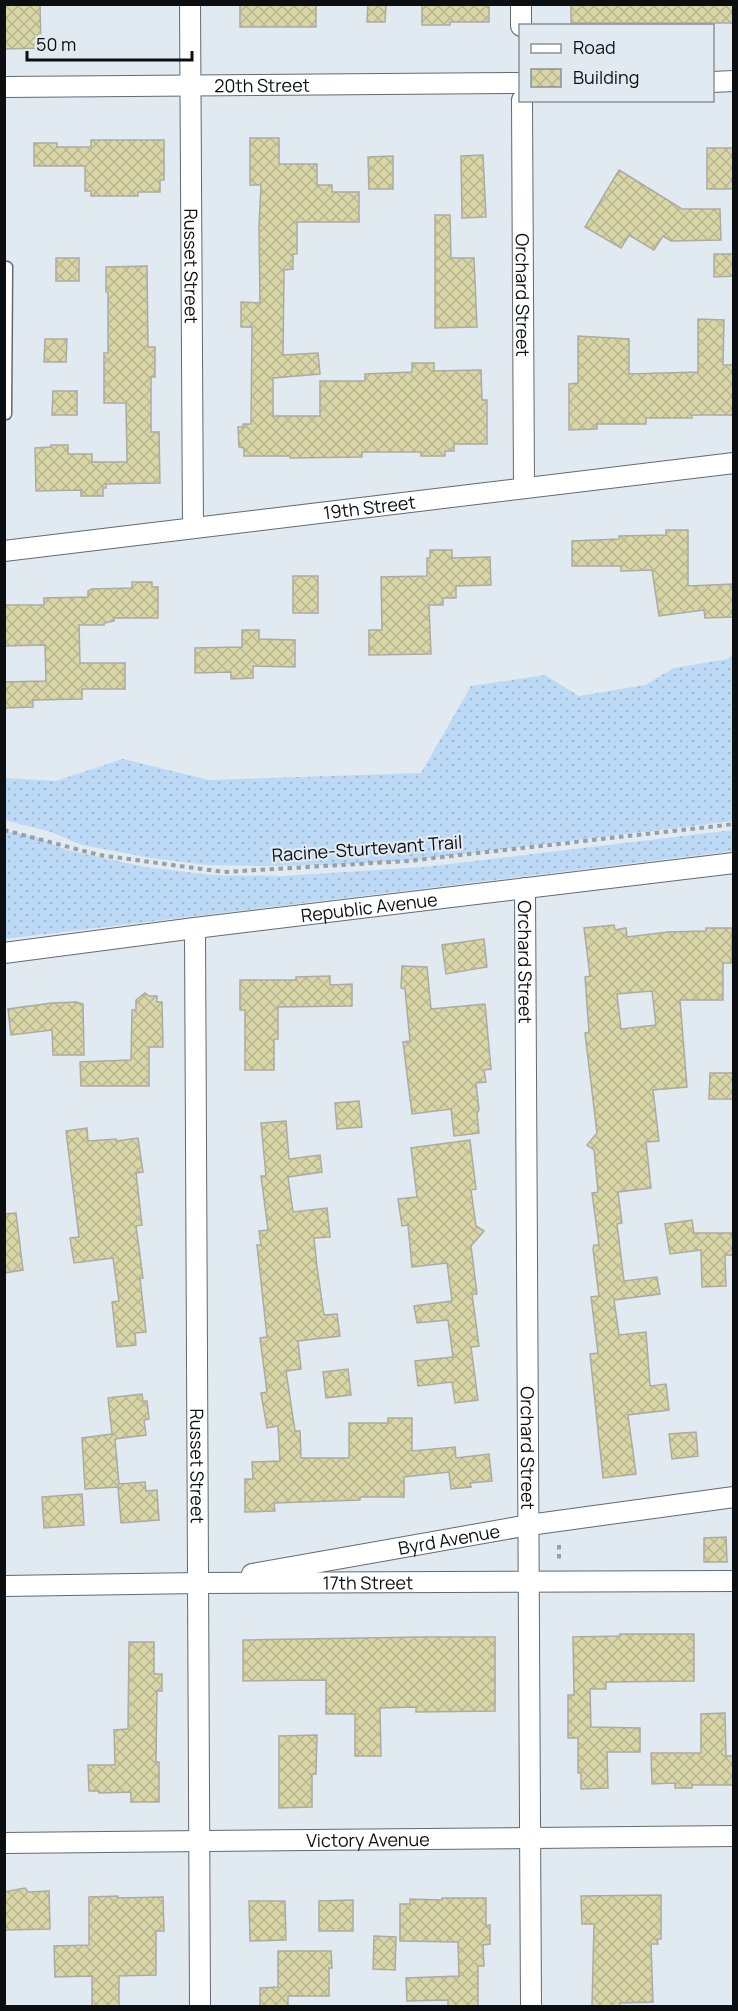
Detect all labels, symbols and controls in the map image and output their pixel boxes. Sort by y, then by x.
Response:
scale bar [27,24,192,62]
legend [519,24,714,102]
text: 50 m [36,32,76,56]
text: Road [573,35,616,59]
text: Building [573,65,639,89]
street label: 20th Street [214,73,310,97]
street label: Russet Street [179,208,204,324]
street label: Orchard Street [511,233,535,357]
street label: 19th Street [322,489,417,524]
street label: Racine-Sturtevant Trail [271,829,463,867]
street label: Republic Avenue [300,887,439,927]
street label: Orchard Street [513,900,538,1024]
street label: Orchard Street [516,1386,540,1510]
street label: Russet Street [185,1408,210,1524]
street label: Byrd Avenue [396,1518,502,1560]
street label: 17th Street [323,1570,413,1595]
street label: Victory Avenue [306,1827,430,1852]

